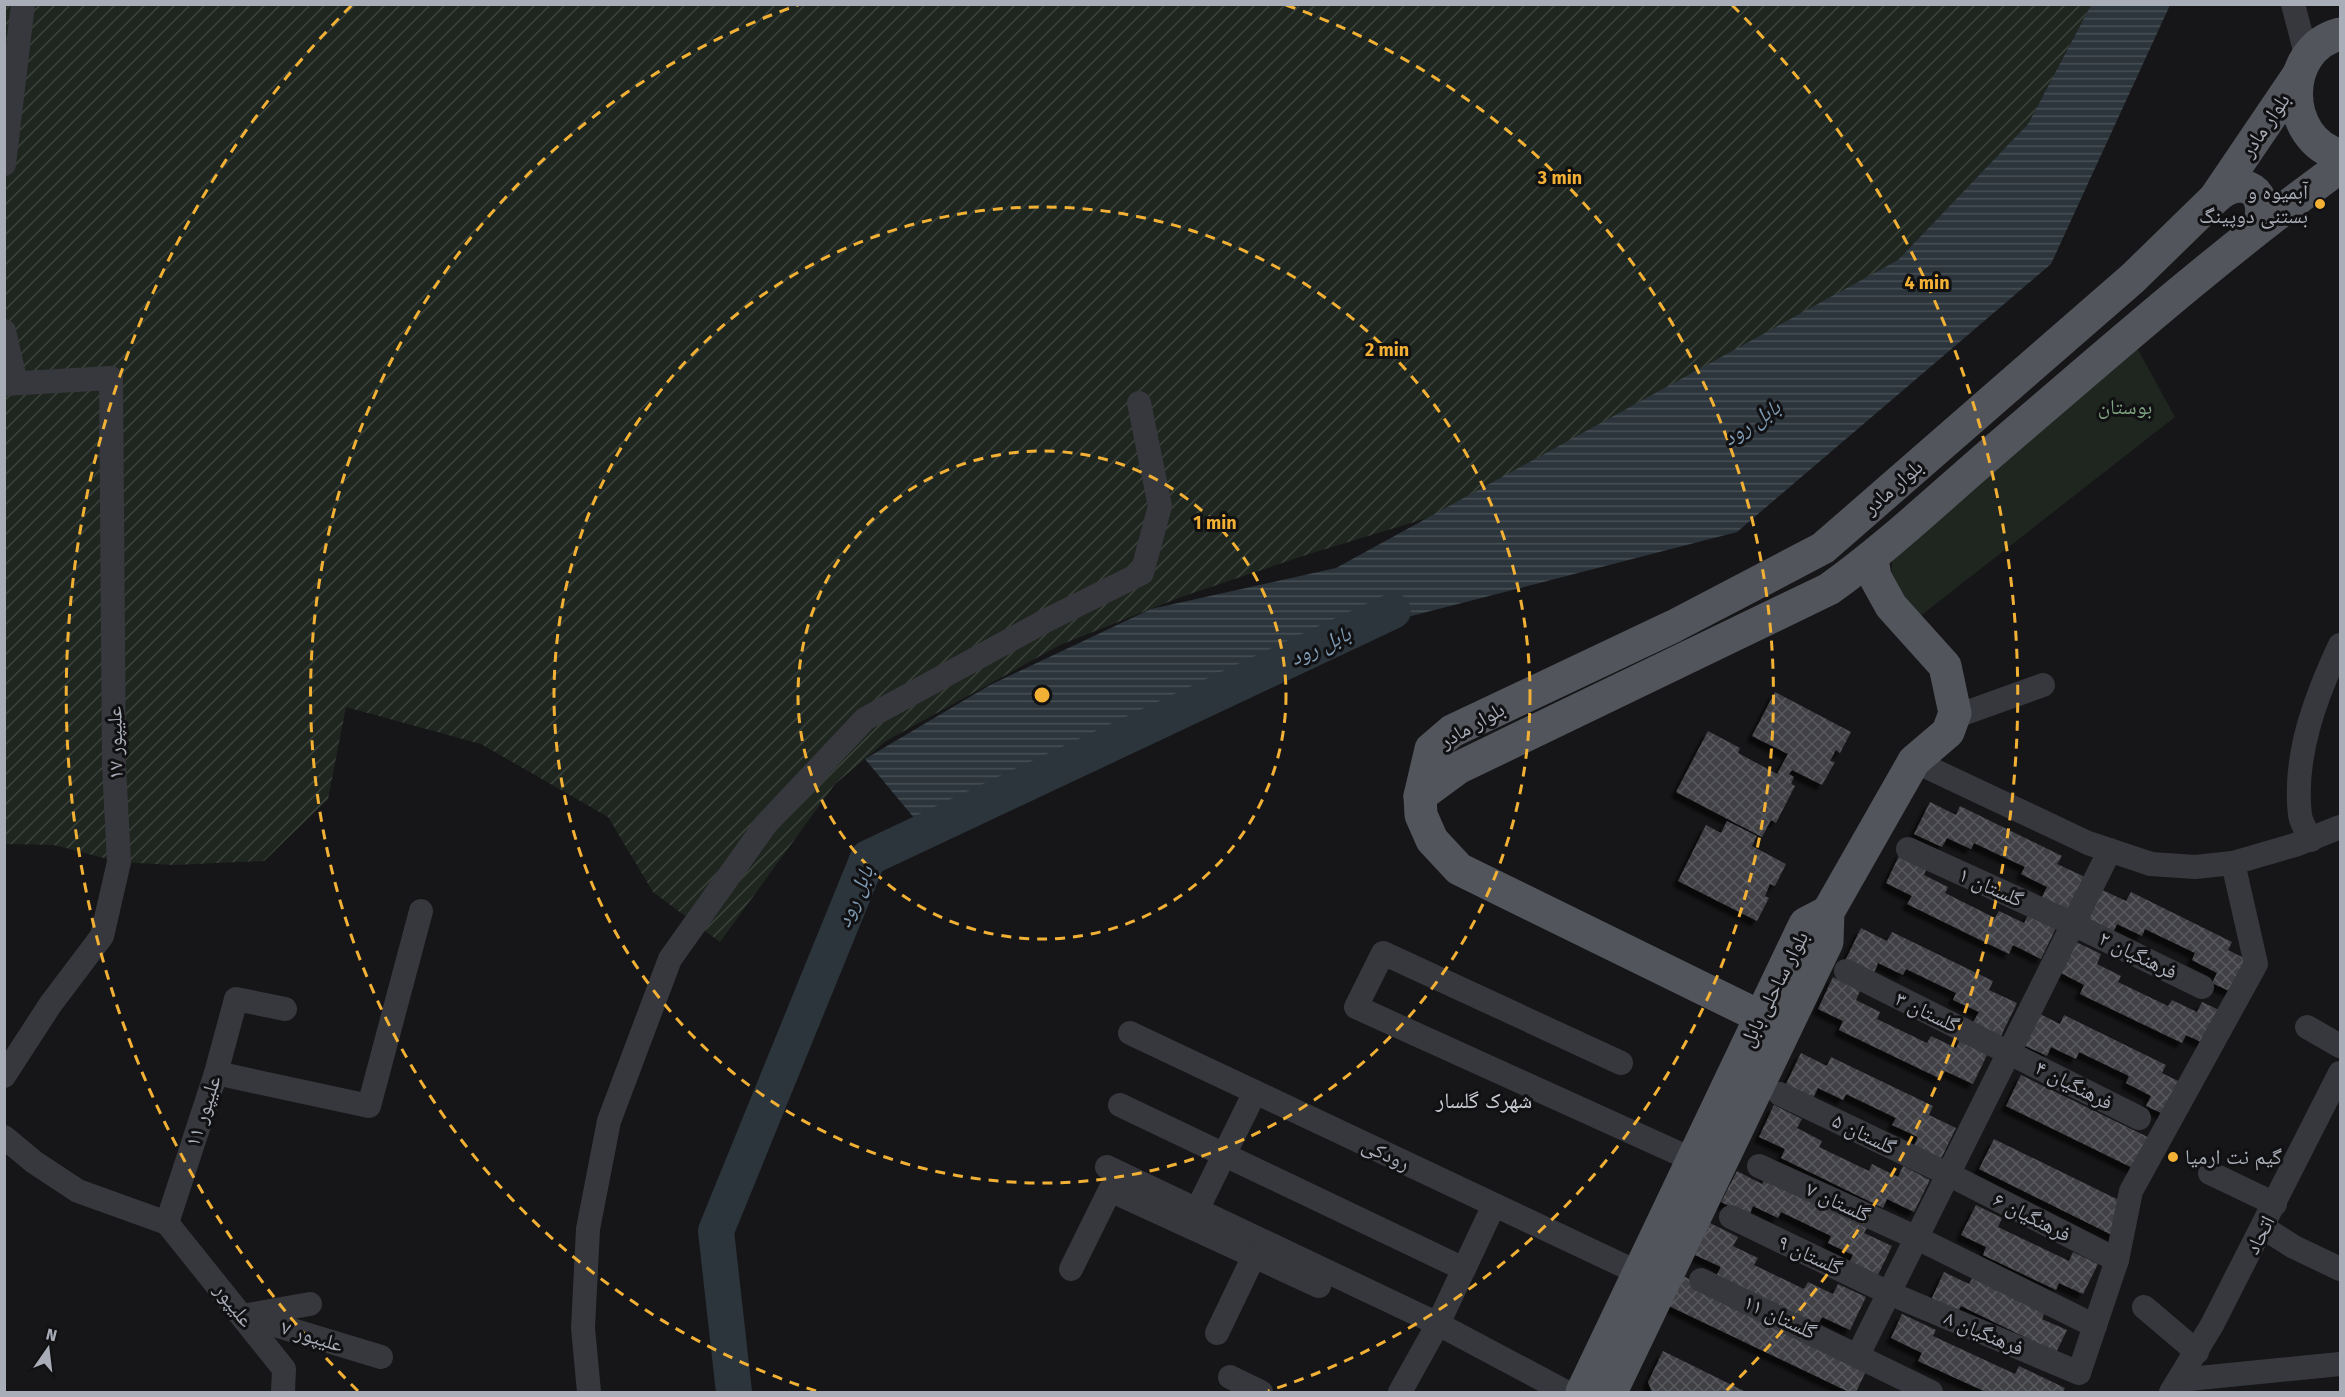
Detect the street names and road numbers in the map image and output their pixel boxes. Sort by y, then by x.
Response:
street label: بلوار مادر [2234,88,2296,163]
street label: بلوار مادر [1857,454,1928,521]
street label: بلوار مادر [1434,696,1509,755]
street label: علیپور ۱۷ [101,706,129,780]
street label: گلستان ۱ [1955,861,2028,913]
street label: فرهنگیان ۲ [2095,925,2181,985]
street label: بلوار ساحلی بابل [1734,927,1814,1051]
street label: گلستان ۳ [1891,985,1963,1039]
street label: فرهنگیان ۴ [2031,1054,2117,1116]
street label: علیپور ۱۱ [179,1072,227,1150]
street label: گلستان ۵ [1828,1107,1900,1161]
street label: رودکی [1358,1132,1414,1176]
street label: گلستان ۷ [1802,1176,1875,1228]
street label: فرهنگیان ۶ [1989,1186,2075,1248]
street label: اتحاد [2239,1211,2281,1259]
street label: گلستان ۹ [1774,1229,1847,1281]
street label: علیپور [208,1277,260,1333]
street label: گلستان ۱۱ [1739,1289,1821,1345]
street label: فرهنگیان ۸ [1940,1305,2028,1361]
street label: علیپور ۷ [278,1314,347,1358]

